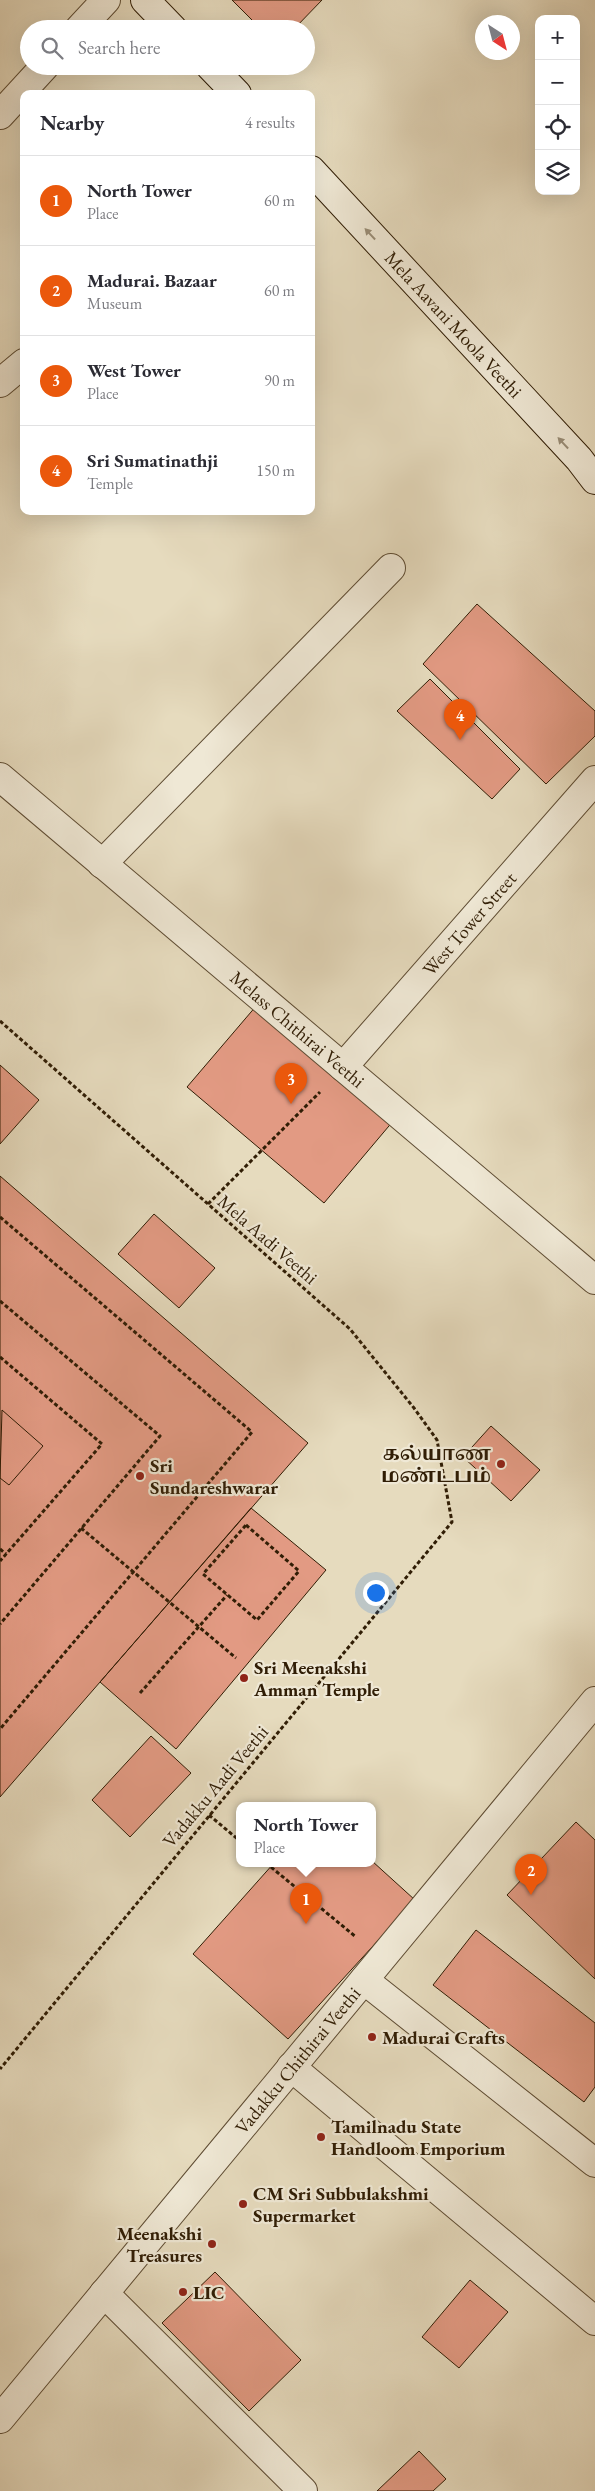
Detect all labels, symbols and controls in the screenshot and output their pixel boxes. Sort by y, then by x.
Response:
north arrow [475,15,520,60]
map controls [535,15,580,195]
button: + [535,15,580,60]
search box [20,20,315,75]
icon: search [38,34,66,62]
text: Search here [78,35,160,60]
button: − [535,60,580,105]
button: locate [535,105,580,150]
text: Nearby [40,109,104,136]
text: 4 results [245,112,295,133]
button: layers [535,150,580,195]
text: North Tower [87,178,192,203]
text: 1 [52,190,60,211]
text: 60 m [264,190,295,211]
text: Place [87,203,119,224]
one-way arrow [364,228,376,240]
street label: Mela Aavani Moola Veethi [379,245,528,403]
text: Madurai. Bazaar [87,268,217,293]
text: 2 [52,280,60,301]
text: 60 m [264,280,295,301]
text: Museum [87,293,142,314]
text: West Tower [87,358,181,383]
text: 3 [52,370,60,391]
text: 90 m [264,370,295,391]
text: Place [87,383,119,404]
one-way arrow [557,437,569,449]
text: Sri Sumatinathji [87,448,218,473]
text: 4 [52,460,60,481]
text: 150 m [256,460,295,481]
text: Temple [87,473,133,494]
pin: 4 [444,699,476,740]
street label: West Tower Street [417,866,522,981]
street label: Melass Chithirai Veethi [225,965,370,1094]
pin: 3 [275,1063,307,1104]
street label: Mela Aadi Veethi [212,1189,323,1290]
place label: கல்யாண மண்டபம் [381,1441,491,1488]
place label: Sri Sundareshwarar [150,1453,278,1500]
marker: கல்யாண மண்டபம் [495,1458,507,1470]
marker: Sri Sundareshwarar [134,1470,146,1482]
your location [363,1580,389,1606]
place label: Sri Meenakshi Amman Temple [253,1655,380,1702]
marker: Sri Meenakshi Amman Temple [238,1672,250,1684]
street label: Vadakku Aadi Veethi [157,1720,274,1853]
popup [236,1802,376,1867]
text: North Tower [254,1812,358,1837]
text: Place [254,1837,285,1858]
pin: 2 [515,1854,547,1895]
pin: 1 [290,1883,322,1924]
street label: Vadakku Chithirai Veethi [229,1981,366,2139]
place label: Madurai Crafts [382,2025,505,2050]
marker: Madurai Crafts [366,2031,378,2043]
place label: Tamilnadu State Handloom Emporium [331,2114,506,2161]
marker: Tamilnadu State Handloom Emporium [315,2131,327,2143]
place label: CM Sri Subbulakshmi Supermarket [253,2181,429,2228]
marker: CM Sri Subbulakshmi Supermarket [237,2198,249,2210]
place label: Meenakshi Treasures [117,2221,202,2268]
marker: Meenakshi Treasures [206,2238,218,2250]
place label: LIC [193,2280,225,2305]
marker: LIC [177,2286,189,2298]

